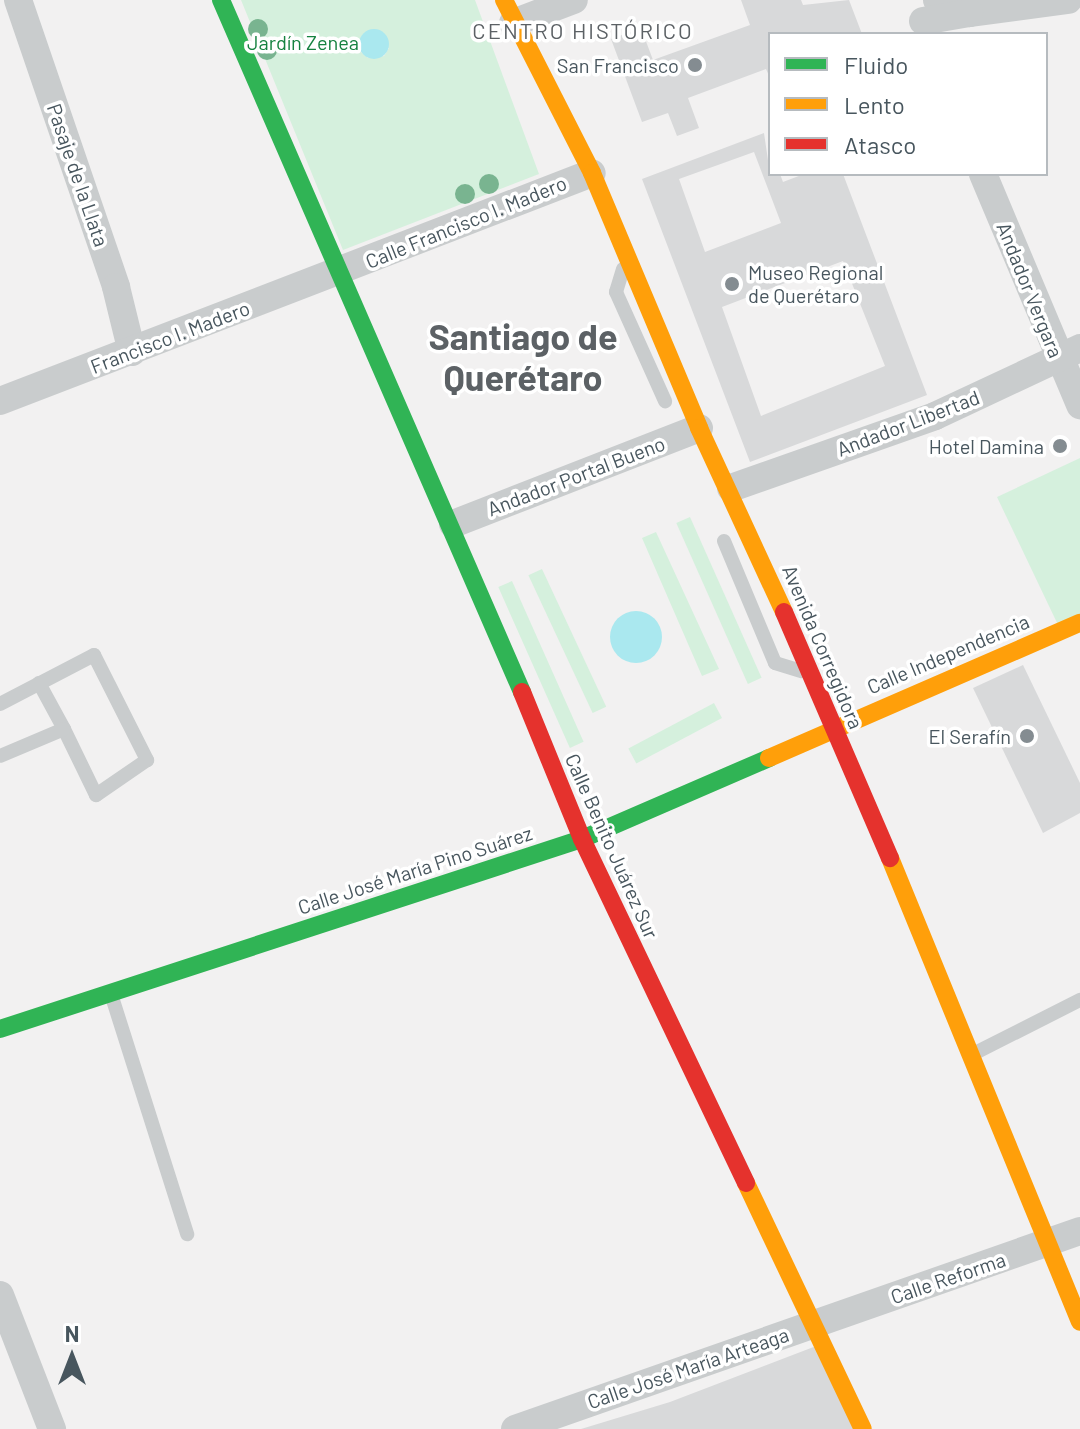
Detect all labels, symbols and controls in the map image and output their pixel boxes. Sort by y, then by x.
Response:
district label: CENTRO HISTÓRICO [472,18,694,44]
park label: Jardín Zenea [247,30,359,54]
legend [768,32,1048,176]
text: Fluido [844,50,908,79]
place label: San Francisco [557,53,679,77]
marker: San Francisco [686,56,704,74]
text: Lento [844,90,905,119]
street label: Pasaje de la Llata [42,100,114,250]
text: Atasco [844,130,916,159]
street label: Calle Francisco I. Madero [362,171,570,273]
street label: Andador Vergara [992,219,1068,361]
place label: Museo Regional de Querétaro [748,260,883,307]
marker: Museo Regional de Querétaro [723,275,741,293]
street label: Francisco I. Madero [87,296,253,378]
district label: Santiago de Querétaro [428,313,618,398]
street label: Andador Libertad [833,385,983,461]
street label: Andador Portal Bueno [484,431,668,521]
place label: Hotel Damina [929,434,1044,458]
marker: Hotel Damina [1051,437,1069,455]
street label: Avenida Corregidora [778,561,868,733]
street label: Calle Independencia [863,609,1033,699]
place label: El Serafín [928,724,1011,748]
marker: El Serafín [1018,727,1036,745]
street label: Calle Benito Juárez Sur [560,750,664,942]
street label: Calle José María Pino Suárez [295,821,535,919]
street label: Calle Reforma [887,1247,1009,1309]
north arrow [32,1317,112,1397]
text: N [65,1320,79,1346]
street label: Calle José María Arteaga [584,1322,792,1414]

